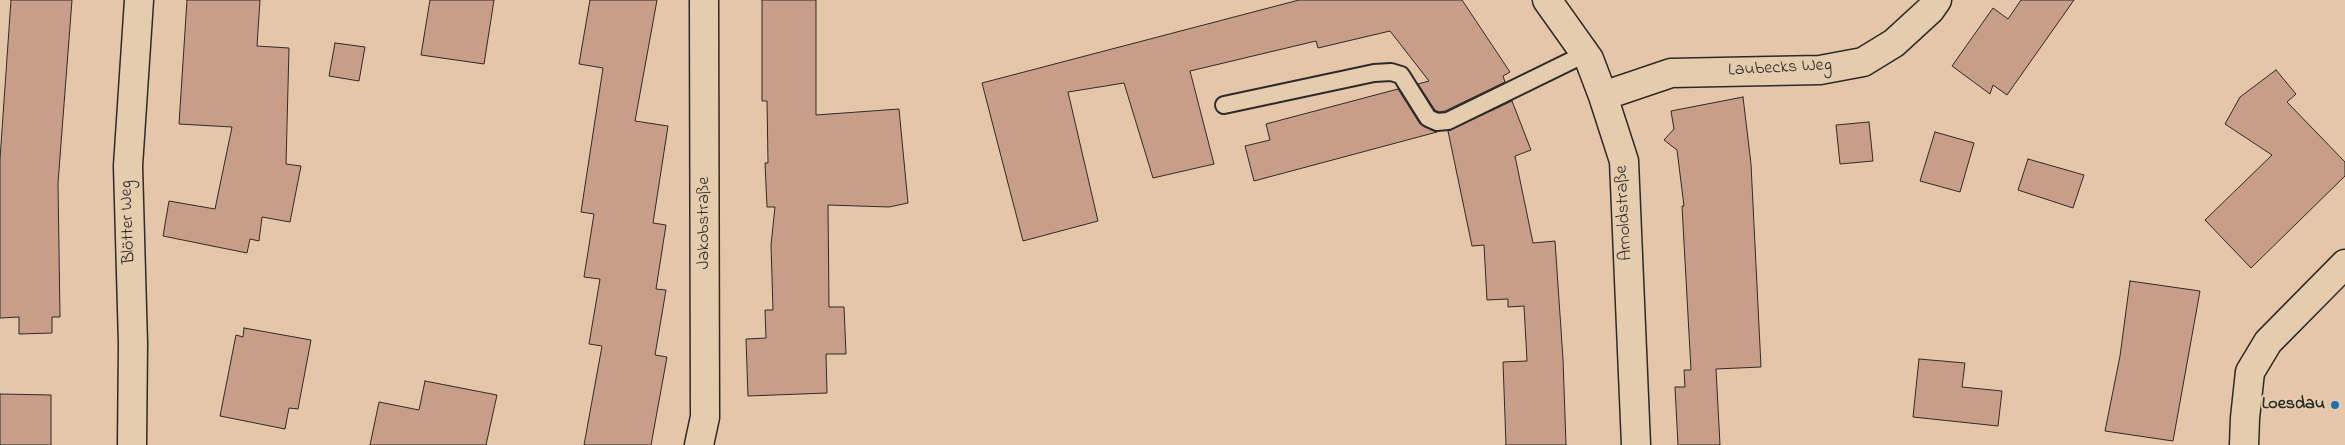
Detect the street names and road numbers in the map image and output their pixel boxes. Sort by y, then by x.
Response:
street label: Laubecks Weg [1728,55,1832,83]
street label: Arnoldstraße [1612,165,1638,261]
street label: Jakobstraße [694,177,716,269]
street label: Blötter Weg [117,180,141,264]

